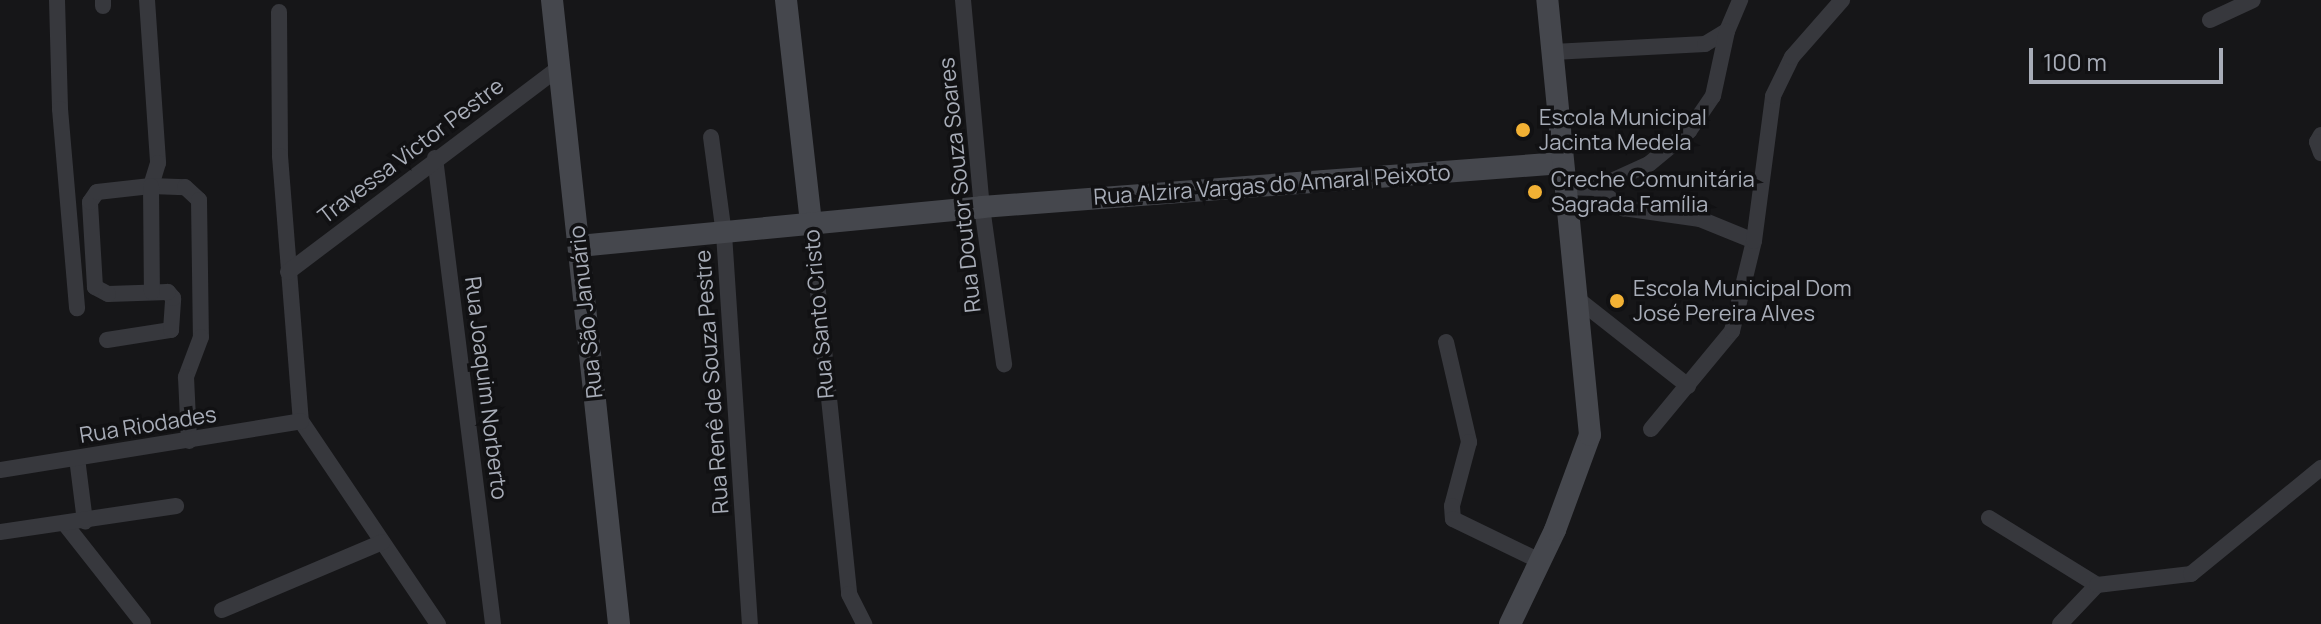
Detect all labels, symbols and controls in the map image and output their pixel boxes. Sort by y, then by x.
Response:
scale bar [2033,32,2227,82]
text: 100 m [2043,45,2107,78]
street label: Rua Doutor Souza Soares [933,56,987,314]
street label: Travessa Victor Pestre [313,73,509,229]
place label: Escola Municipal Jacinta Medela [1539,104,1707,156]
marker: Escola Municipal Jacinta Medela [1514,121,1532,139]
street label: Rua Alzira Vargas do Amaral Peixoto [1093,159,1451,211]
place label: Creche Comunitária Sagrada Família [1551,166,1755,218]
marker: Creche Comunitária Sagrada Família [1526,183,1544,201]
street label: Rua São Januário [564,224,608,400]
street label: Rua Santo Cristo [798,228,840,400]
street label: Rua Renê de Souza Pestre [690,249,734,515]
street label: Rua Joaquim Norberto [459,275,513,501]
place label: Escola Municipal Dom José Pereira Alves [1633,275,1852,326]
marker: Escola Municipal Dom José Pereira Alves [1608,292,1626,310]
street label: Rua Riodades [78,401,218,449]

